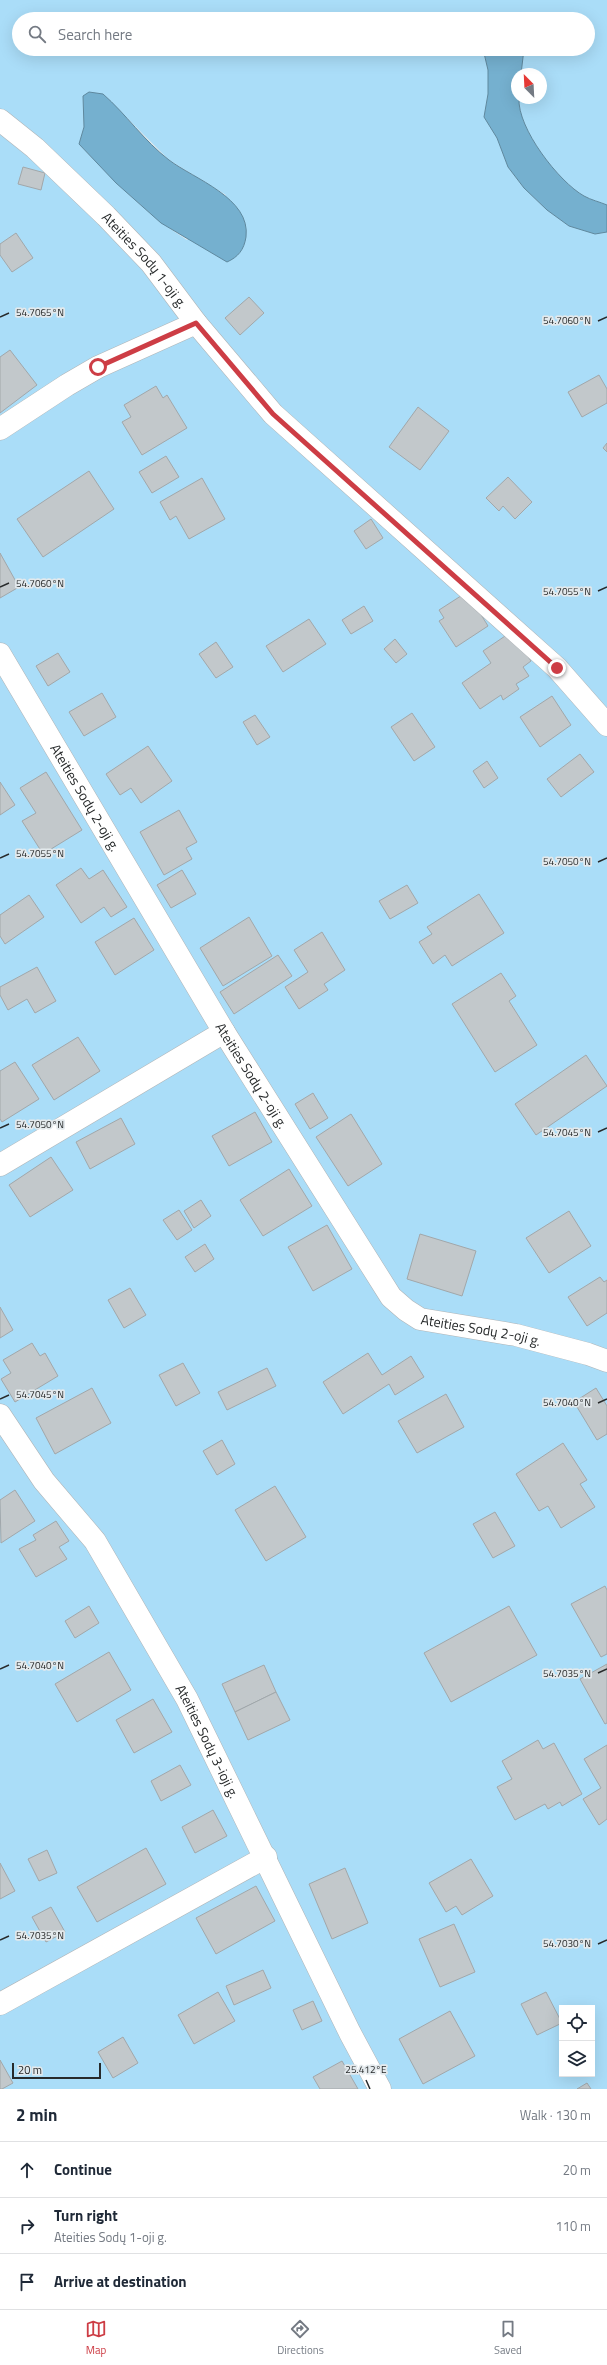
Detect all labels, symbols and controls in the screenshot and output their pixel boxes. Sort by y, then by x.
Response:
search box [12,12,595,56]
icon: search [26,23,48,45]
text: Search here [58,23,132,46]
north arrow [511,68,547,104]
street label: Ateities Sodų 1-oji g. [97,207,193,313]
text: 54.7065°N [16,305,64,320]
text: 54.7060°N [543,313,591,328]
route start [89,358,107,376]
text: 54.7060°N [16,576,64,591]
text: 54.7055°N [543,584,591,599]
route end [548,659,566,677]
street label: Ateities Sodų 2-oji g. [46,740,126,855]
text: 54.7055°N [16,846,64,861]
text: 54.7050°N [543,854,591,869]
street label: Ateities Sodų 2-oji g. [211,1018,293,1132]
text: 54.7050°N [16,1117,64,1132]
text: 54.7045°N [543,1125,591,1140]
street label: Ateities Sodų 2-oji g. [419,1308,543,1351]
text: 54.7045°N [16,1387,64,1402]
text: 54.7040°N [543,1395,591,1410]
text: 54.7040°N [16,1658,64,1673]
text: 54.7035°N [543,1666,591,1681]
street label: Ateities Sodų 3-ioji g. [171,1680,245,1802]
text: 54.7035°N [16,1928,64,1943]
text: 54.7030°N [543,1936,591,1951]
map controls [559,2005,595,2077]
button: locate [559,2005,595,2041]
button: layers [559,2041,595,2077]
scale bar [12,2061,101,2080]
text: 20 m [18,2062,42,2078]
text: 25.412°E [345,2062,387,2077]
text: 2 min [16,2102,57,2128]
text: Walk · 130 m [520,2105,591,2125]
text: Continue [54,2158,112,2181]
icon: ahead [16,2159,38,2181]
text: 20 m [563,2160,591,2180]
text: Turn right [54,2204,118,2227]
icon: right [16,2215,38,2237]
text: 110 m [555,2216,591,2236]
text: Ateities Sodų 1-oji g. [54,2227,167,2247]
text: Arrive at destination [54,2270,187,2293]
icon: arrive [16,2271,38,2293]
tab: Map [85,2318,107,2358]
tab: Directions [277,2318,324,2358]
tab: Saved [494,2318,522,2358]

